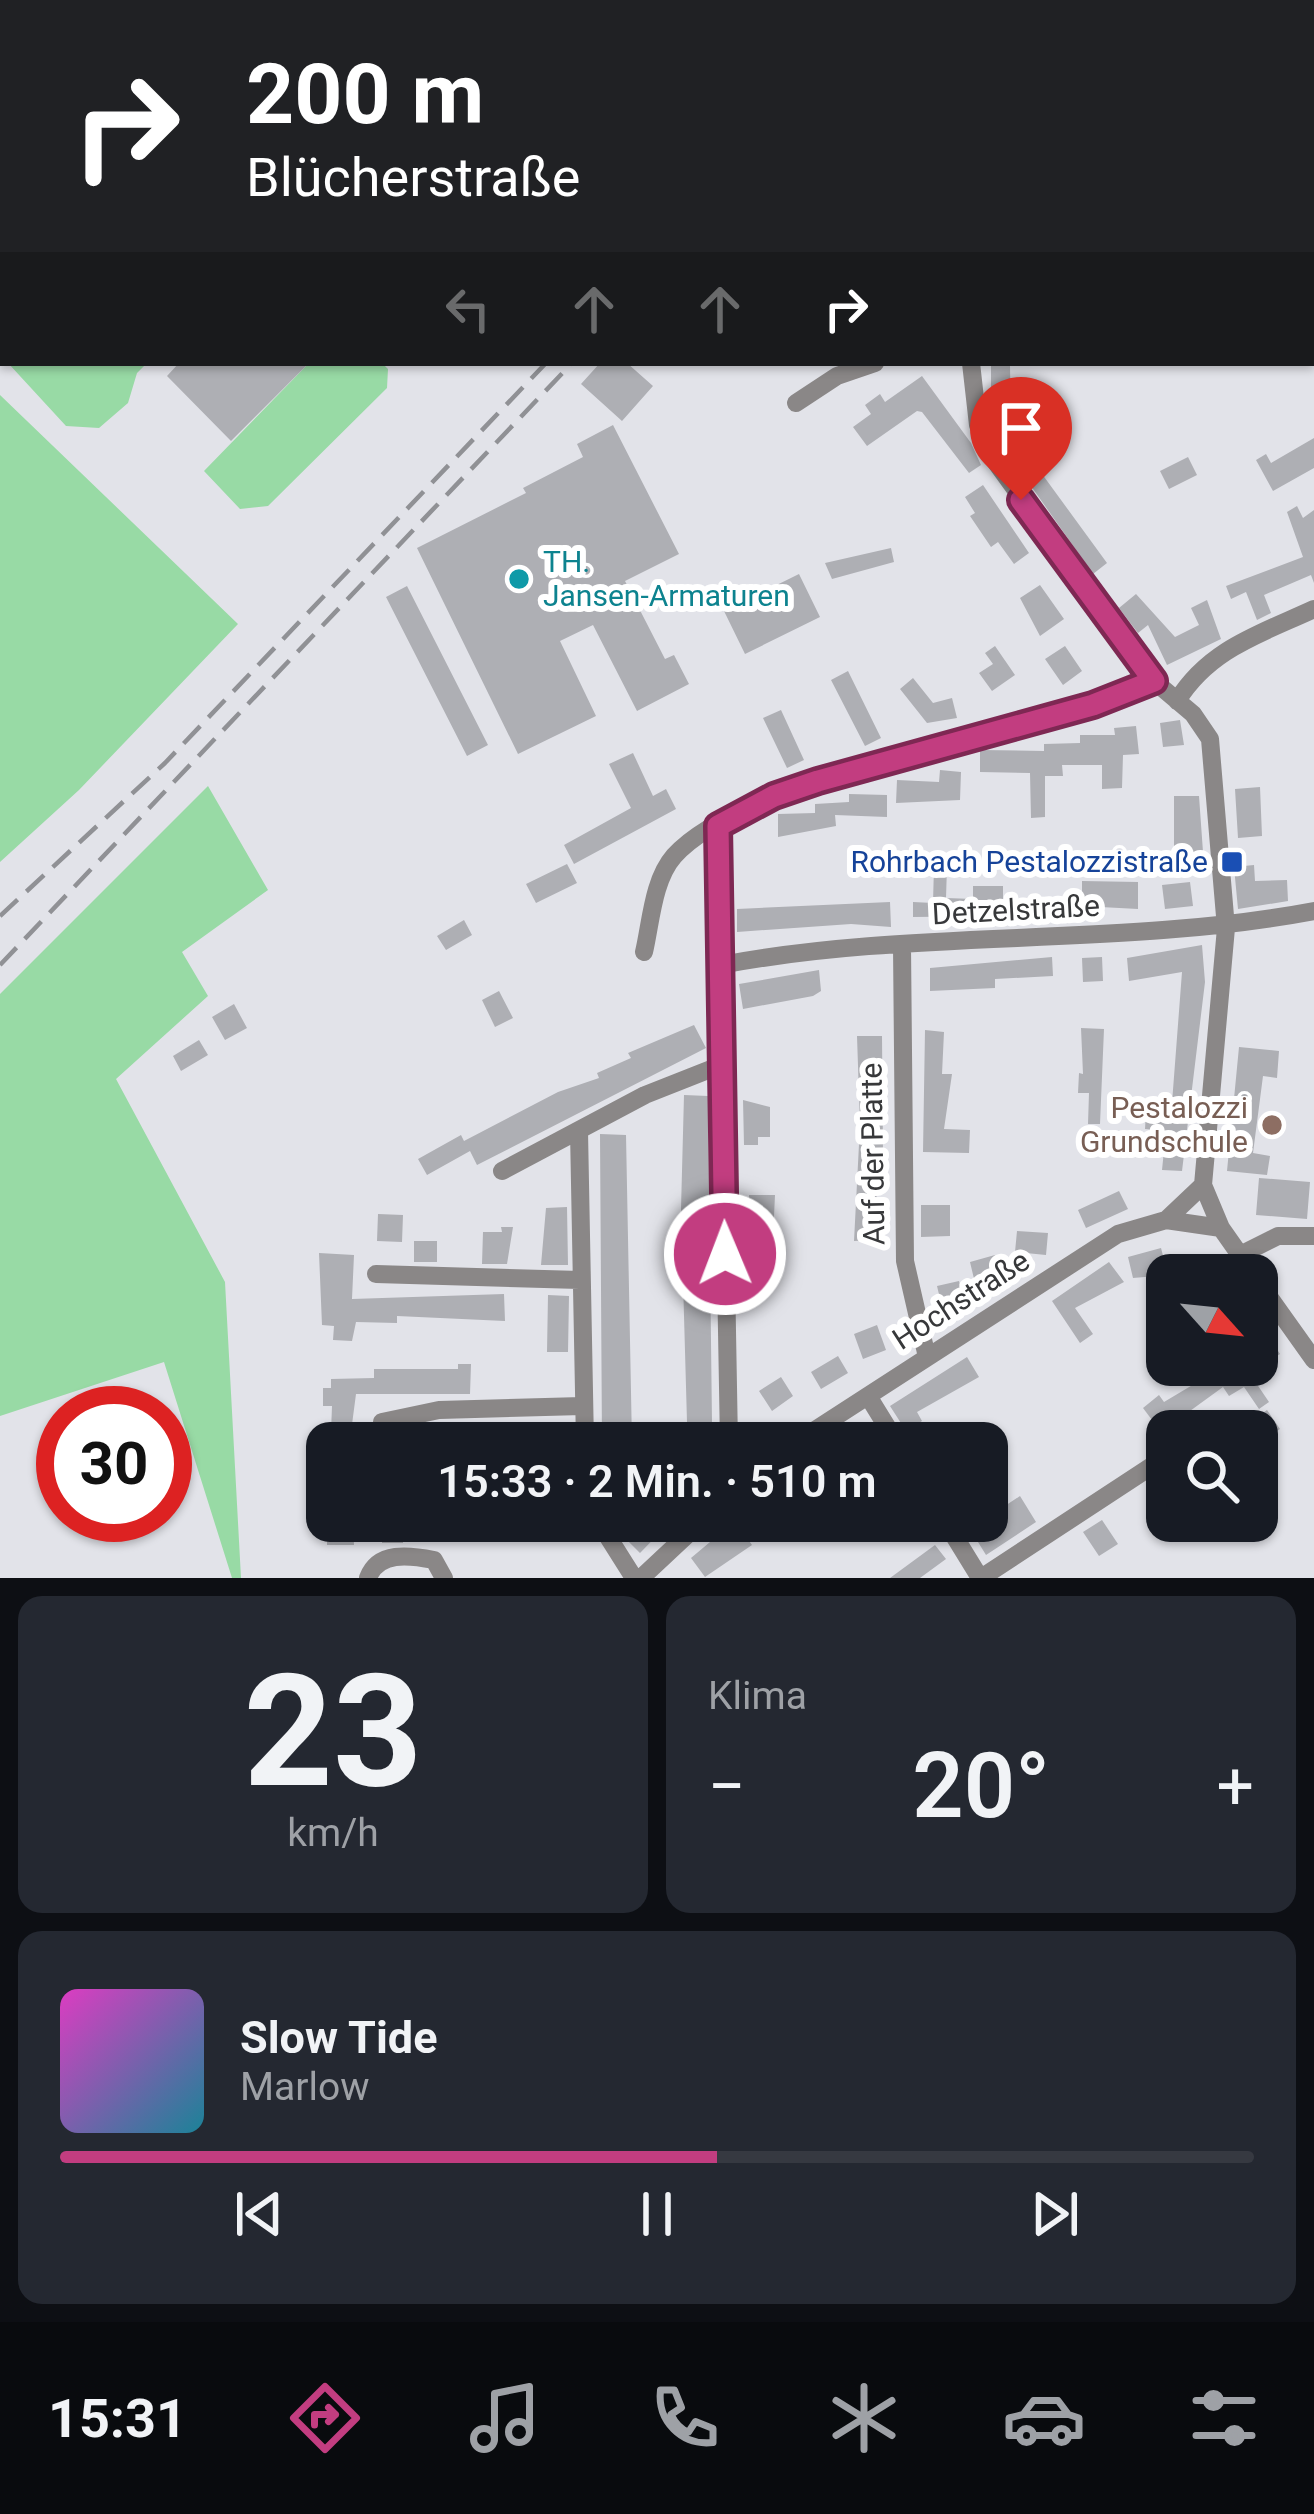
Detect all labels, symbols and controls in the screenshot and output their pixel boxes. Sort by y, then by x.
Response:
text: 200 m [246,45,484,144]
icon: right [48,48,204,204]
text: Blücherstraße [246,146,580,209]
icon: left [435,276,501,342]
icon: ahead [561,276,627,342]
icon: ahead [687,276,753,342]
icon: right [813,276,879,342]
pin [970,377,1072,500]
icon: arrive [988,395,1054,461]
place label: TH. Jansen-Armaturen [543,544,790,613]
marker: TH. Jansen-Armaturen [506,566,532,592]
place label: Rohrbach Pestalozzistraße [850,844,1208,879]
marker: Rohrbach Pestalozzistraße [1219,849,1245,875]
street label: Detzelstraße [931,888,1101,931]
street label: Auf der Platte [853,1063,892,1245]
place label: Pestalozzi Grundschule [1080,1090,1248,1159]
marker: Pestalozzi Grundschule [1259,1112,1285,1138]
position arrow [662,1191,788,1317]
street label: Hochstraße [886,1243,1036,1357]
north arrow [1146,1254,1278,1386]
map controls [1146,1254,1278,1542]
speed limit sign: 30 [36,1386,192,1542]
button: search [1146,1410,1278,1542]
text: 15:33 · 2 Min. · 510 m [437,1455,877,1508]
text: 23 [243,1640,423,1823]
text: Klima [708,1673,807,1719]
text: 20° [912,1734,1050,1839]
text: − [708,1748,746,1825]
text: + [1217,1748,1254,1825]
text: km/h [287,1810,379,1856]
text: Slow Tide [240,2011,438,2064]
text: Marlow [240,2064,370,2110]
icon: previous [226,2181,292,2247]
icon: pause [624,2181,690,2247]
icon: next [1022,2181,1088,2247]
icon: directions [283,2376,367,2460]
icon: music [463,2376,547,2460]
icon: phone [643,2376,727,2460]
icon: climate [822,2376,906,2460]
icon: car [1002,2376,1086,2460]
icon: filters [1182,2376,1266,2460]
text: 15:31 [48,2387,187,2450]

